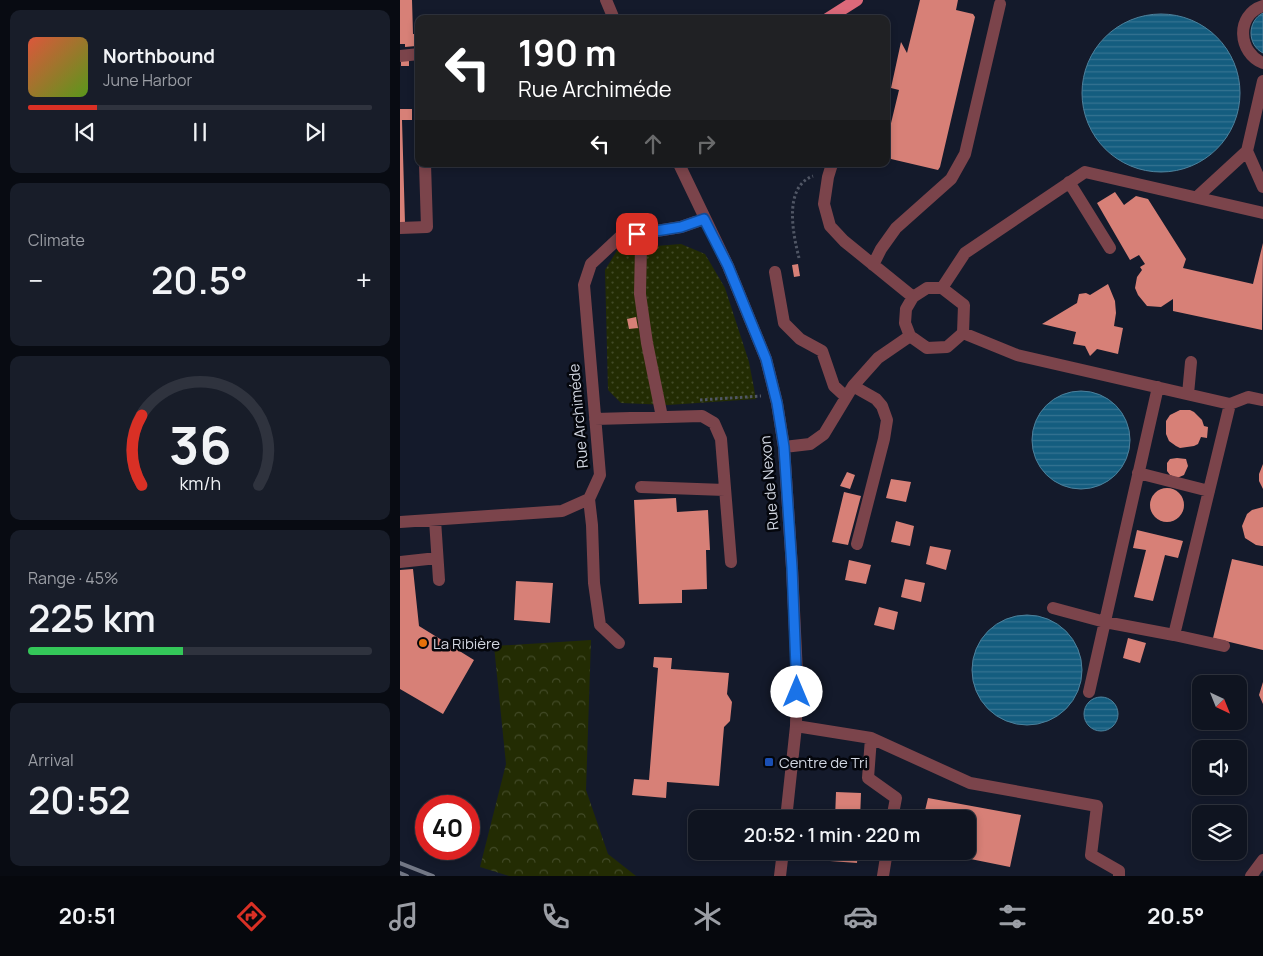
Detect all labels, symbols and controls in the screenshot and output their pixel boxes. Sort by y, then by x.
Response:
text: 190 m [518,29,617,77]
icon: left [435,35,500,100]
text: Northbound [103,43,215,69]
text: June Harbor [103,69,192,91]
text: Rue Archiméde [518,74,672,104]
icon: previous [71,118,99,146]
icon: pause [186,118,214,146]
icon: next [301,118,329,146]
icon: left [586,130,614,158]
icon: ahead [639,130,667,158]
icon: right [692,130,720,158]
pin [616,213,658,255]
icon: arrive [623,220,651,248]
text: Climate [28,229,85,251]
text: 20.5° [151,253,248,305]
text: − [28,261,43,299]
text: + [356,261,372,299]
street label: Rue Archiméde [563,363,593,469]
text: 36 [169,409,231,480]
street label: Rue de Nexon [754,435,784,531]
text: km/h [179,471,221,495]
text: Range · 45% [28,567,118,589]
text: 225 km [28,591,156,643]
place label: La Ribière [433,633,500,654]
marker: La Ribière [417,637,429,649]
position arrow [770,665,822,717]
north arrow [1192,675,1248,730]
map controls [1192,675,1247,860]
button: sound [1192,740,1247,795]
text: Arrival [28,749,74,771]
place label: Centre de Tri [779,752,868,773]
marker: Centre de Tri [763,756,775,768]
text: 20:52 [28,773,131,825]
speed limit sign: 40 [415,795,480,860]
button: layers [1192,805,1247,860]
text: 20:52 · 1 min · 220 m [744,822,920,848]
icon: directions [234,899,269,934]
icon: music [386,899,421,934]
icon: phone [538,899,573,934]
icon: climate [690,899,725,934]
icon: car [843,899,878,934]
icon: filters [995,899,1030,934]
text: 20:51 [59,901,116,931]
text: 20.5° [1147,901,1204,931]

